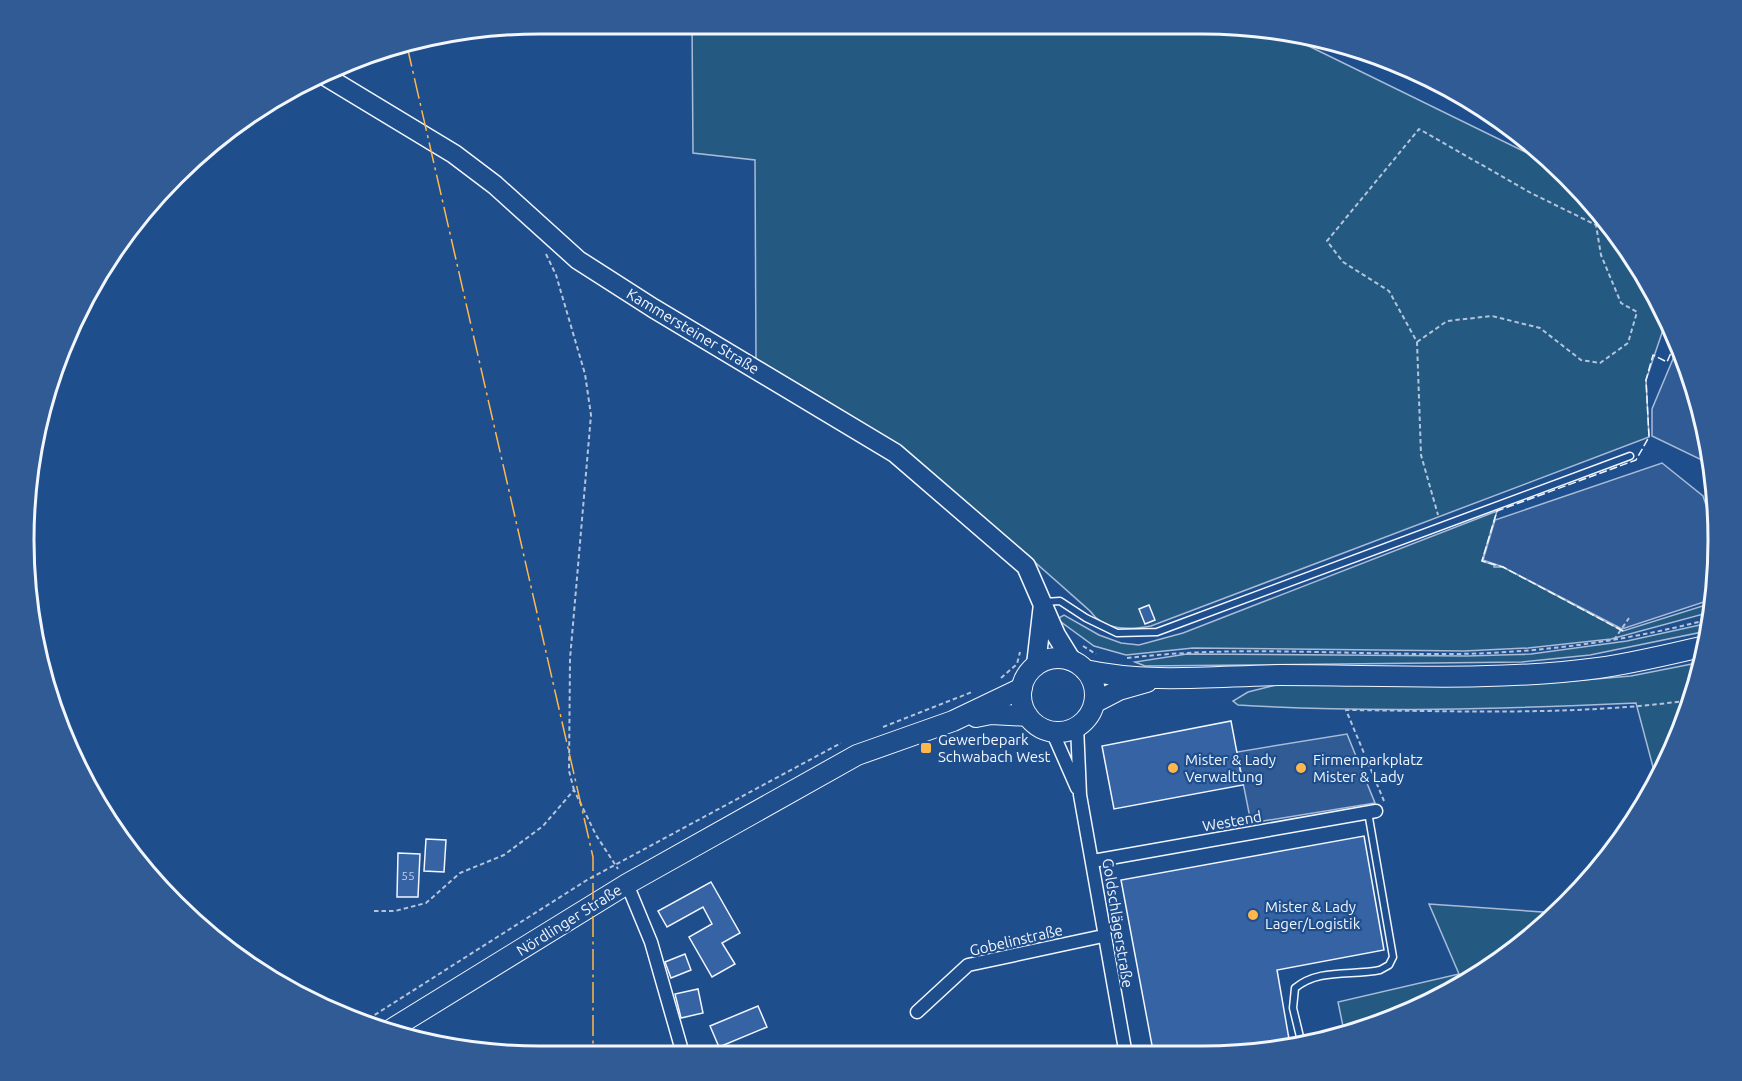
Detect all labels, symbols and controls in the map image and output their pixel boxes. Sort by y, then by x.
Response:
street label: Kammersteiner Straße [624,285,762,377]
place label: Gewerbepark Schwabach West [938,731,1051,765]
marker: Gewerbepark Schwabach West [919,741,933,755]
place label: Mister & Lady Verwaltung [1185,751,1276,785]
place label: Firmenparkplatz Mister & Lady [1313,751,1423,785]
marker: Mister & Lady Verwaltung [1166,761,1180,775]
marker: Firmenparkplatz Mister & Lady [1294,761,1308,775]
street label: Westend [1201,807,1263,835]
street label: Goldschlägerstraße [1099,857,1137,989]
house number: 55 [401,869,415,882]
street label: Nördlinger Straße [513,881,625,959]
place label: Mister & Lady Lager/Logistik [1265,898,1361,932]
marker: Mister & Lady Lager/Logistik [1246,908,1260,922]
street label: Gobelinstraße [968,921,1064,959]

